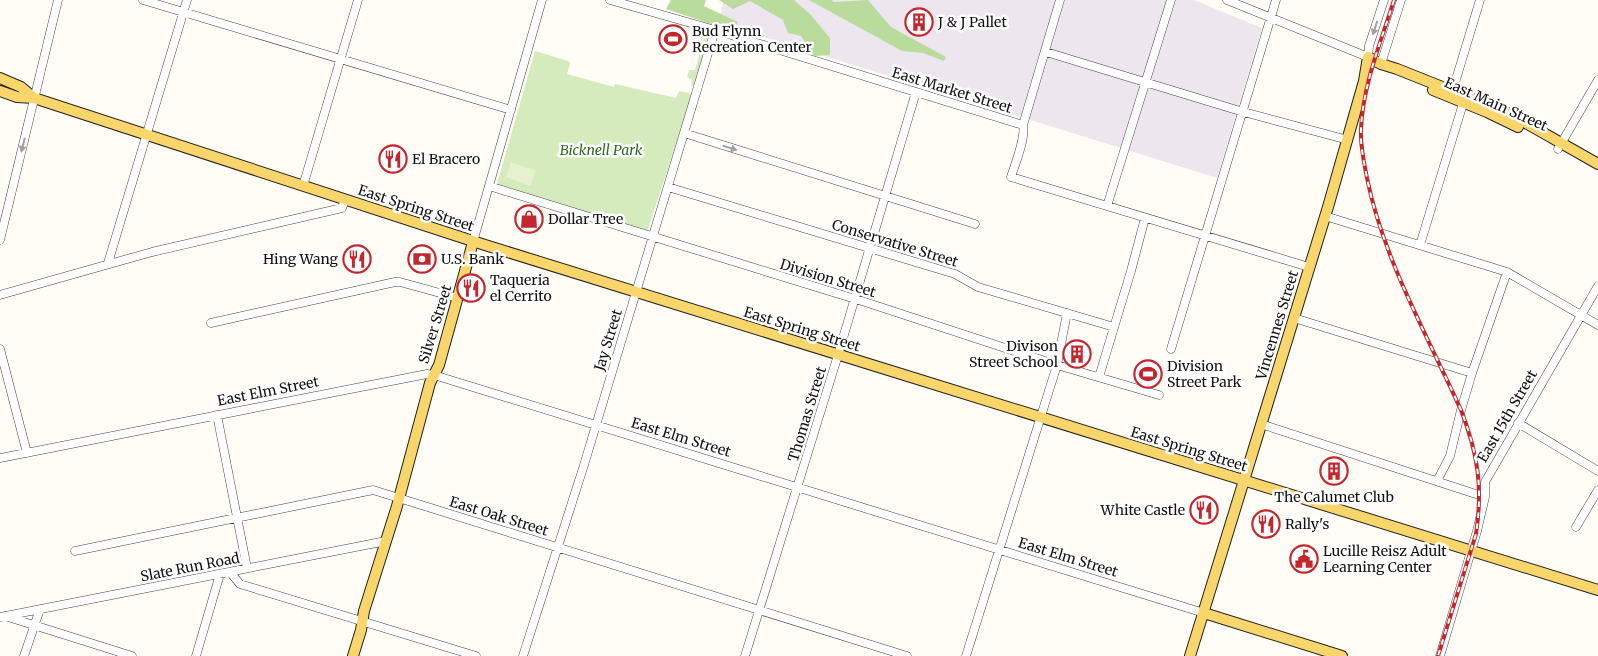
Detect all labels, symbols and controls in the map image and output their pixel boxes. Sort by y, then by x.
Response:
building icon: J & J Pallet [904,7,934,37]
place label: J & J Pallet [937,13,1007,31]
one-way arrow [1370,21,1378,36]
place label: Bud Flynn Recreation Center [692,22,812,56]
sports icon: Bud Flynn Recreation Center [658,24,688,54]
street label: East Market Street [890,63,1015,117]
street label: East Main Street [1442,73,1551,135]
one-way arrow [19,138,27,153]
park label: Bicknell Park [560,141,643,159]
restaurant icon: El Bracero [378,144,408,174]
one-way arrow [723,144,738,152]
place label: El Bracero [412,150,480,168]
street label: East Spring Street [356,181,477,235]
shop icon: Dollar Tree [514,204,544,234]
place label: Dollar Tree [548,210,623,228]
street label: Conservative Street [830,215,961,271]
restaurant icon: Hing Wang [342,244,372,274]
bank icon: U.S. Bank [407,244,437,274]
place label: Hing Wang [263,250,339,268]
place label: U.S. Bank [441,250,504,268]
street label: Division Street [778,255,879,301]
street label: Vincennes Street [1252,268,1302,383]
place label: Taqueria el Cerrito [490,271,552,305]
restaurant icon: Taqueria el Cerrito [456,273,486,303]
street label: Silver Street [414,282,456,366]
street label: East Spring Street [741,303,863,355]
street label: Jay Street [590,306,626,374]
place label: Divison Street School [969,337,1059,371]
building icon: Divison Street School [1062,339,1092,369]
place label: Division Street Park [1167,357,1242,391]
sports icon: Division Street Park [1133,359,1163,389]
street label: Thomas Street [784,364,830,464]
street label: East 15th Street [1473,366,1541,466]
street label: East Elm Street [216,372,321,410]
street label: East Elm Street [629,413,733,461]
street label: East Spring Street [1128,423,1250,475]
building icon: The Calumet Club [1319,456,1349,486]
place label: The Calumet Club [1274,488,1394,506]
street label: East Oak Street [447,492,551,540]
restaurant icon: White Castle [1189,495,1219,525]
place label: White Castle [1100,501,1185,519]
restaurant icon: Rally's [1251,509,1281,539]
place label: Rally's [1285,515,1329,533]
street label: East Elm Street [1016,533,1120,581]
place label: Lucille Reisz Adult Learning Center [1323,542,1447,576]
public building icon: Lucille Reisz Adult Learning Center [1289,544,1319,574]
street label: Slate Run Road [139,548,242,585]

